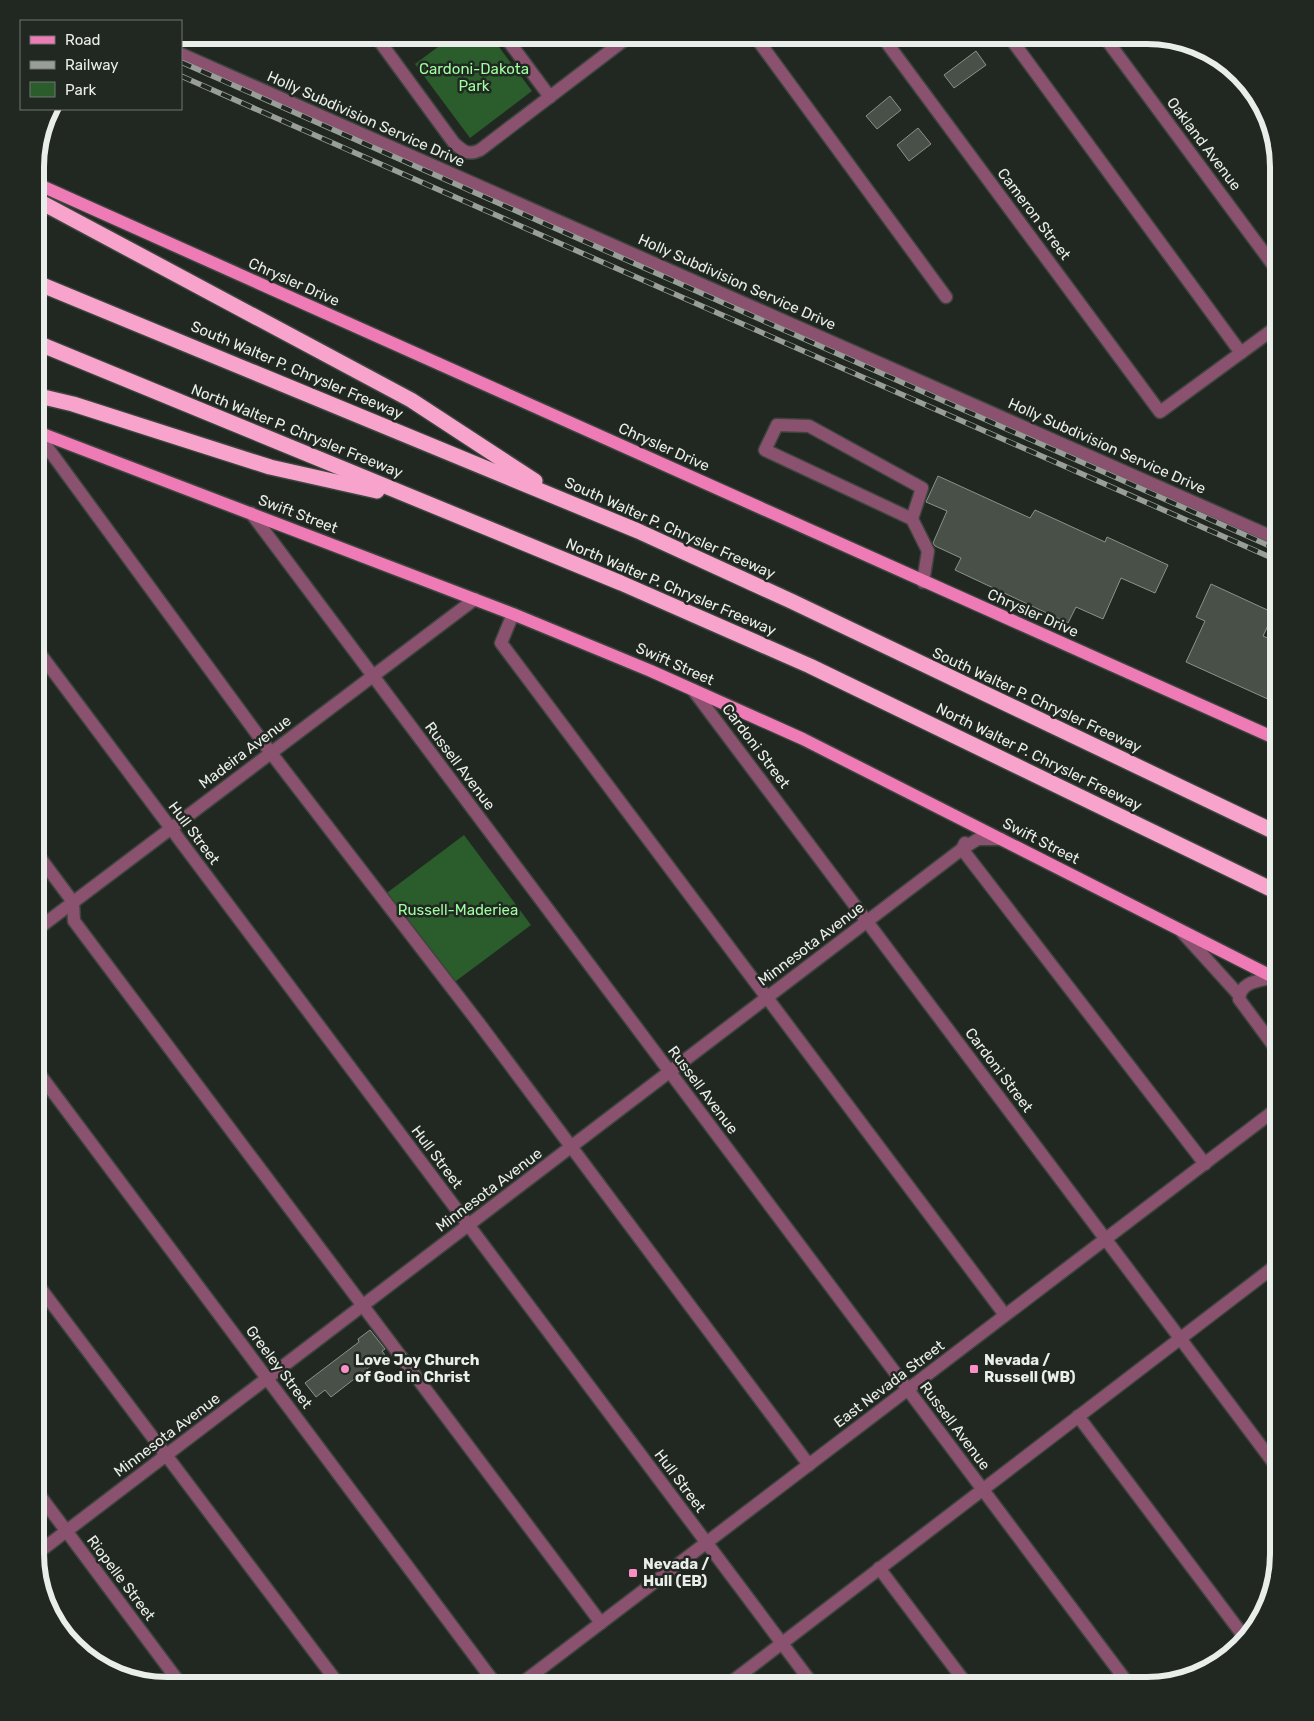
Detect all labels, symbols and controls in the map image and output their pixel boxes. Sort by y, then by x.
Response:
legend [20,20,182,110]
text: Road [65,31,101,49]
text: Railway [65,56,119,74]
park label: Cardoni-Dakota Park [419,60,529,95]
street label: Holly Subdivision Service Drive [264,67,468,171]
text: Park [65,81,96,99]
street label: Oakland Avenue [1163,94,1245,194]
street label: Cameron Street [994,165,1074,264]
street label: Holly Subdivision Service Drive [635,230,839,334]
street label: Chrysler Drive [246,254,342,310]
street label: South Walter P. Chrysler Freeway [188,317,406,423]
street label: North Walter P. Chrysler Freeway [189,380,405,482]
street label: Holly Subdivision Service Drive [1005,394,1209,498]
street label: Chrysler Drive [616,419,712,475]
street label: South Walter P. Chrysler Freeway [562,473,778,583]
street label: Swift Street [256,491,340,537]
street label: North Walter P. Chrysler Freeway [563,534,779,640]
street label: Chrysler Drive [985,585,1081,641]
street label: Swift Street [633,639,717,689]
street label: South Walter P. Chrysler Freeway [930,643,1144,757]
street label: North Walter P. Chrysler Freeway [933,699,1145,815]
street label: Cardoni Street [718,700,794,792]
street label: Madeira Avenue [195,711,295,793]
street label: Russell Avenue [421,718,499,814]
street label: Hull Street [165,798,224,868]
street label: Swift Street [1000,814,1082,868]
street label: Minnesota Avenue [754,898,868,990]
park label: Russell-Maderiea [398,901,518,919]
street label: Cardoni Street [961,1024,1037,1116]
street label: Russell Avenue [664,1042,742,1138]
street label: Hull Street [408,1122,467,1192]
street label: Minnesota Avenue [432,1144,546,1236]
street label: Greeley Street [242,1322,316,1412]
street label: East Nevada Street [830,1337,948,1431]
place label: Love Joy Church of God in Christ [355,1351,479,1386]
place label: Nevada / Russell (WB) [984,1351,1076,1386]
marker: Love Joy Church of God in Christ [339,1363,351,1375]
marker: Nevada / Russell (WB) [968,1363,980,1375]
street label: Russell Avenue [916,1378,994,1474]
street label: Minnesota Avenue [110,1389,224,1481]
street label: Hull Street [651,1446,710,1516]
street label: Riopelle Street [83,1532,159,1624]
place label: Nevada / Hull (EB) [643,1555,709,1590]
marker: Nevada / Hull (EB) [627,1567,639,1579]

